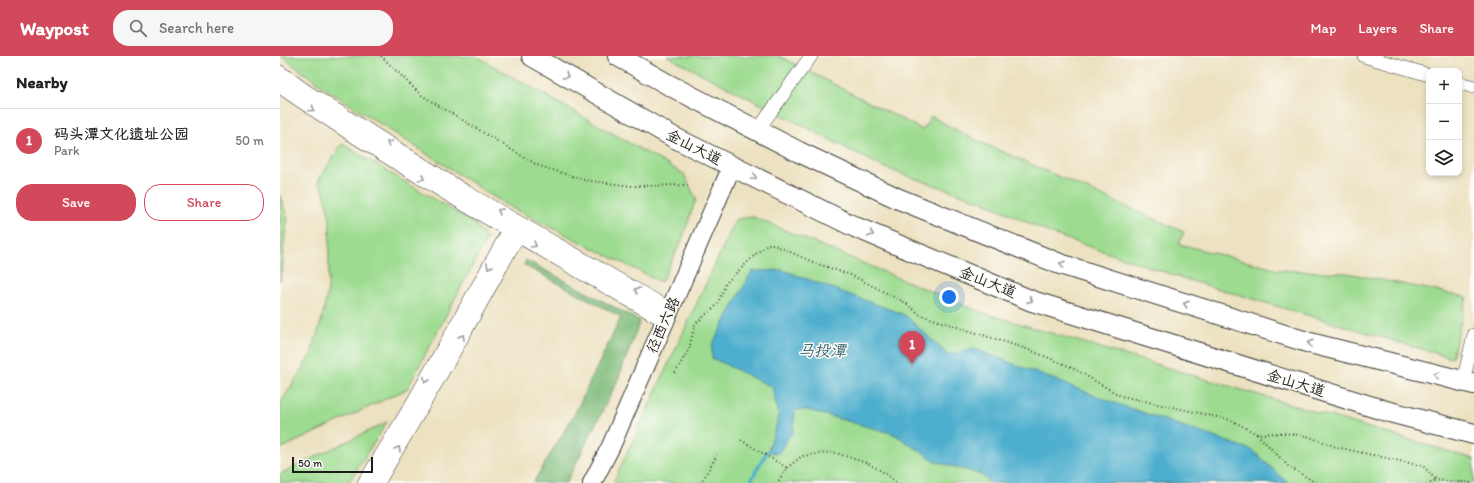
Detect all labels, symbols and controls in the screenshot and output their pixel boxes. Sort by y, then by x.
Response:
search box [113,10,393,46]
text: Waypost [20,17,89,40]
icon: search [127,17,149,39]
text: Search here [159,19,234,37]
text: Map [1311,20,1336,37]
text: Layers [1358,20,1397,37]
text: Share [1419,20,1454,37]
map controls [1426,68,1462,176]
button: + [1426,68,1462,104]
one-way arrow [562,71,569,78]
text: Nearby [16,72,68,92]
one-way arrow [308,104,315,112]
button: − [1426,104,1462,140]
text: 码头潭文化遗址公园 [54,125,189,143]
street label: 金山大道 [663,125,725,169]
text: 1 [26,133,32,148]
text: 50 m [235,133,264,148]
one-way arrow [386,140,393,148]
button: layers [1426,140,1462,176]
text: Park [54,143,80,158]
one-way arrow [750,173,758,180]
one-way arrow [418,174,425,181]
button: Save [16,184,136,221]
button: Share [144,184,264,221]
one-way arrow [496,209,504,216]
one-way arrow [867,229,875,237]
one-way arrow [530,240,537,248]
one-way arrow [1059,261,1066,269]
one-way arrow [486,262,493,269]
street label: 金山大道 [957,262,1019,302]
one-way arrow [634,287,641,294]
your location [939,287,959,307]
street label: 径西六路 [643,294,683,356]
one-way arrow [1027,295,1034,303]
one-way arrow [1183,300,1190,309]
pin: 1 [899,331,925,364]
one-way arrow [458,333,465,341]
one-way arrow [1307,339,1314,348]
water label: 马投潭 [798,341,848,360]
street label: 金山大道 [1265,366,1327,400]
one-way arrow [1433,371,1439,379]
one-way arrow [423,376,430,383]
one-way arrow [393,446,400,453]
scale bar [292,455,373,474]
text: 50 m [298,457,322,470]

